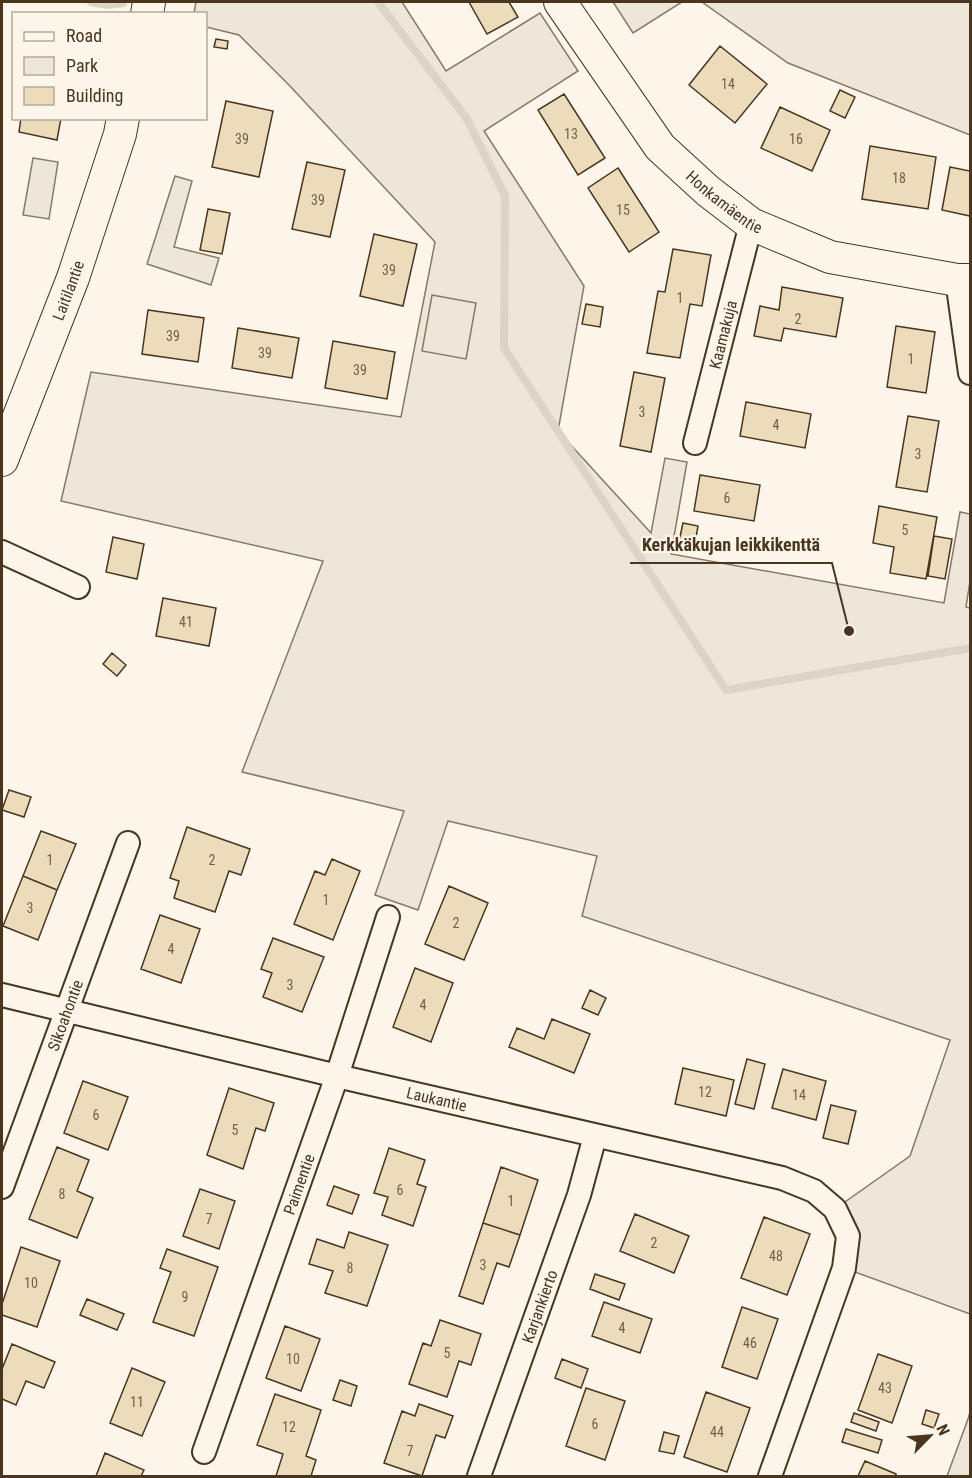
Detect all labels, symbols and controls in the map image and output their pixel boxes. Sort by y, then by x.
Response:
legend [12,12,207,120]
text: Road [66,25,102,46]
text: Park [66,55,98,76]
house number: 14 [721,76,735,92]
text: Building [66,85,123,106]
house number: 13 [564,126,578,142]
house number: 39 [235,131,249,147]
house number: 16 [789,131,803,147]
street label: Honkamäentie [682,167,765,238]
house number: 18 [892,170,906,186]
house number: 39 [311,192,325,208]
house number: 15 [616,202,630,218]
street label: Laitilantie [48,258,88,323]
house number: 39 [382,262,396,278]
house number: 1 [677,290,683,306]
street label: Kaamakuja [705,298,741,371]
house number: 2 [795,311,802,327]
house number: 39 [166,328,180,344]
house number: 39 [258,345,272,361]
house number: 1 [908,351,914,367]
house number: 39 [353,362,367,378]
house number: 3 [639,404,645,420]
house number: 4 [773,417,780,433]
house number: 3 [915,446,921,462]
house number: 6 [724,490,731,506]
house number: 5 [902,522,909,538]
callout: Kerkkäkujan leikkikenttä [630,527,832,563]
text: Kerkkäkujan leikkikenttä [642,534,820,555]
house number: 41 [179,614,193,630]
house number: 1 [47,852,53,868]
house number: 2 [209,852,216,868]
house number: 1 [323,892,329,908]
house number: 3 [27,900,33,916]
house number: 2 [453,915,460,931]
house number: 4 [168,941,175,957]
street label: Sikoahontie [44,977,87,1053]
house number: 3 [287,977,293,993]
house number: 4 [420,997,427,1013]
street label: Laukantie [405,1083,469,1115]
house number: 12 [698,1084,712,1100]
house number: 14 [792,1087,806,1103]
house number: 6 [93,1107,100,1123]
house number: 5 [232,1122,239,1138]
street label: Paimentie [280,1151,319,1217]
house number: 6 [397,1182,404,1198]
house number: 8 [59,1186,66,1202]
house number: 1 [508,1193,514,1209]
house number: 7 [206,1211,213,1227]
house number: 2 [651,1235,658,1251]
house number: 48 [769,1248,783,1264]
house number: 3 [480,1257,486,1273]
house number: 8 [347,1260,354,1276]
street label: Karjankierto [518,1267,562,1346]
house number: 10 [24,1275,38,1291]
house number: 9 [182,1289,188,1305]
house number: 4 [619,1320,626,1336]
house number: 46 [743,1335,757,1351]
house number: 5 [444,1345,451,1361]
house number: 10 [286,1351,300,1367]
house number: 43 [878,1380,892,1396]
house number: 11 [130,1394,144,1410]
north arrow [900,1406,960,1466]
house number: 6 [592,1416,599,1432]
house number: 12 [282,1419,296,1435]
text: N [932,1421,954,1438]
house number: 44 [710,1424,724,1440]
house number: 7 [407,1443,414,1459]

